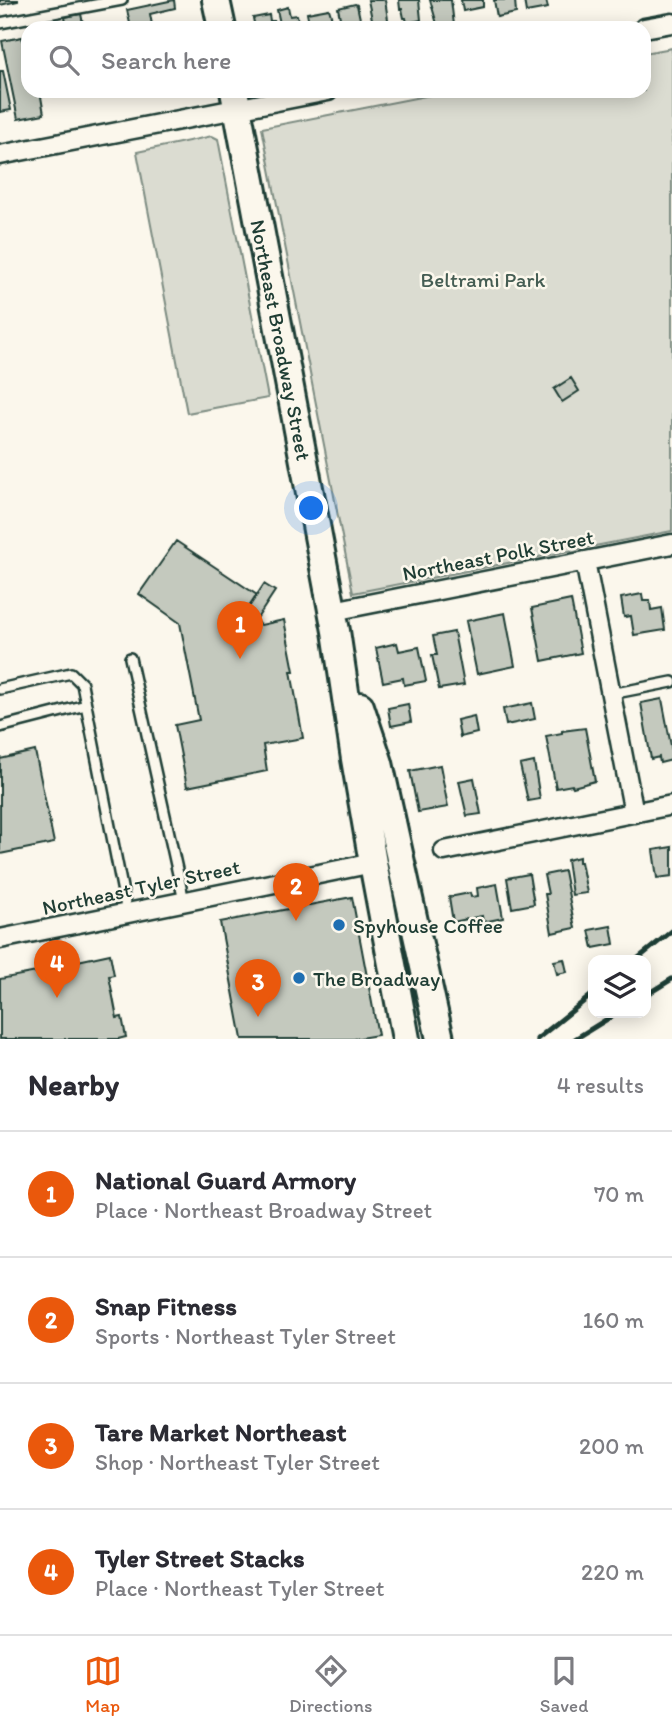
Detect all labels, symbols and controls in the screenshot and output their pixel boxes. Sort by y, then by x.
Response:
search box [21,21,651,98]
icon: search [45,41,83,79]
text: Search here [101,44,231,76]
street label: Northeast Broadway Street [245,217,317,463]
park label: Beltrami Park [421,267,546,292]
your location [294,491,328,525]
street label: Northeast Polk Street [400,524,596,586]
pin: 1 [217,601,263,659]
street label: Northeast Tyler Street [40,854,242,920]
pin: 2 [273,863,319,921]
place label: Spyhouse Coffee [353,913,503,938]
marker: Spyhouse Coffee [331,917,347,933]
pin: 4 [34,940,80,998]
map controls [588,955,651,1018]
button: layers [588,955,651,1018]
pin: 3 [235,959,281,1017]
place label: The Broadway [313,966,440,991]
marker: The Broadway [291,970,307,986]
text: Nearby [28,1066,119,1103]
text: 4 results [557,1071,644,1099]
text: National Guard Armory [95,1164,356,1196]
text: 1 [46,1180,56,1208]
text: 70 m [594,1180,644,1208]
text: Place · Northeast Broadway Street [95,1196,432,1224]
text: Snap Fitness [95,1290,237,1322]
text: 2 [45,1306,57,1334]
text: 160 m [582,1306,644,1334]
text: Sports · Northeast Tyler Street [95,1322,396,1350]
text: Tare Market Northeast [95,1416,347,1448]
text: 3 [45,1432,57,1460]
text: 200 m [579,1432,644,1460]
text: Shop · Northeast Tyler Street [95,1448,380,1476]
text: Tyler Street Stacks [95,1542,305,1574]
text: 4 [44,1558,58,1586]
text: 220 m [581,1558,644,1586]
text: Place · Northeast Tyler Street [95,1574,384,1602]
tab: Map [84,1652,122,1717]
tab: Directions [289,1652,373,1717]
tab: Saved [540,1652,588,1717]

